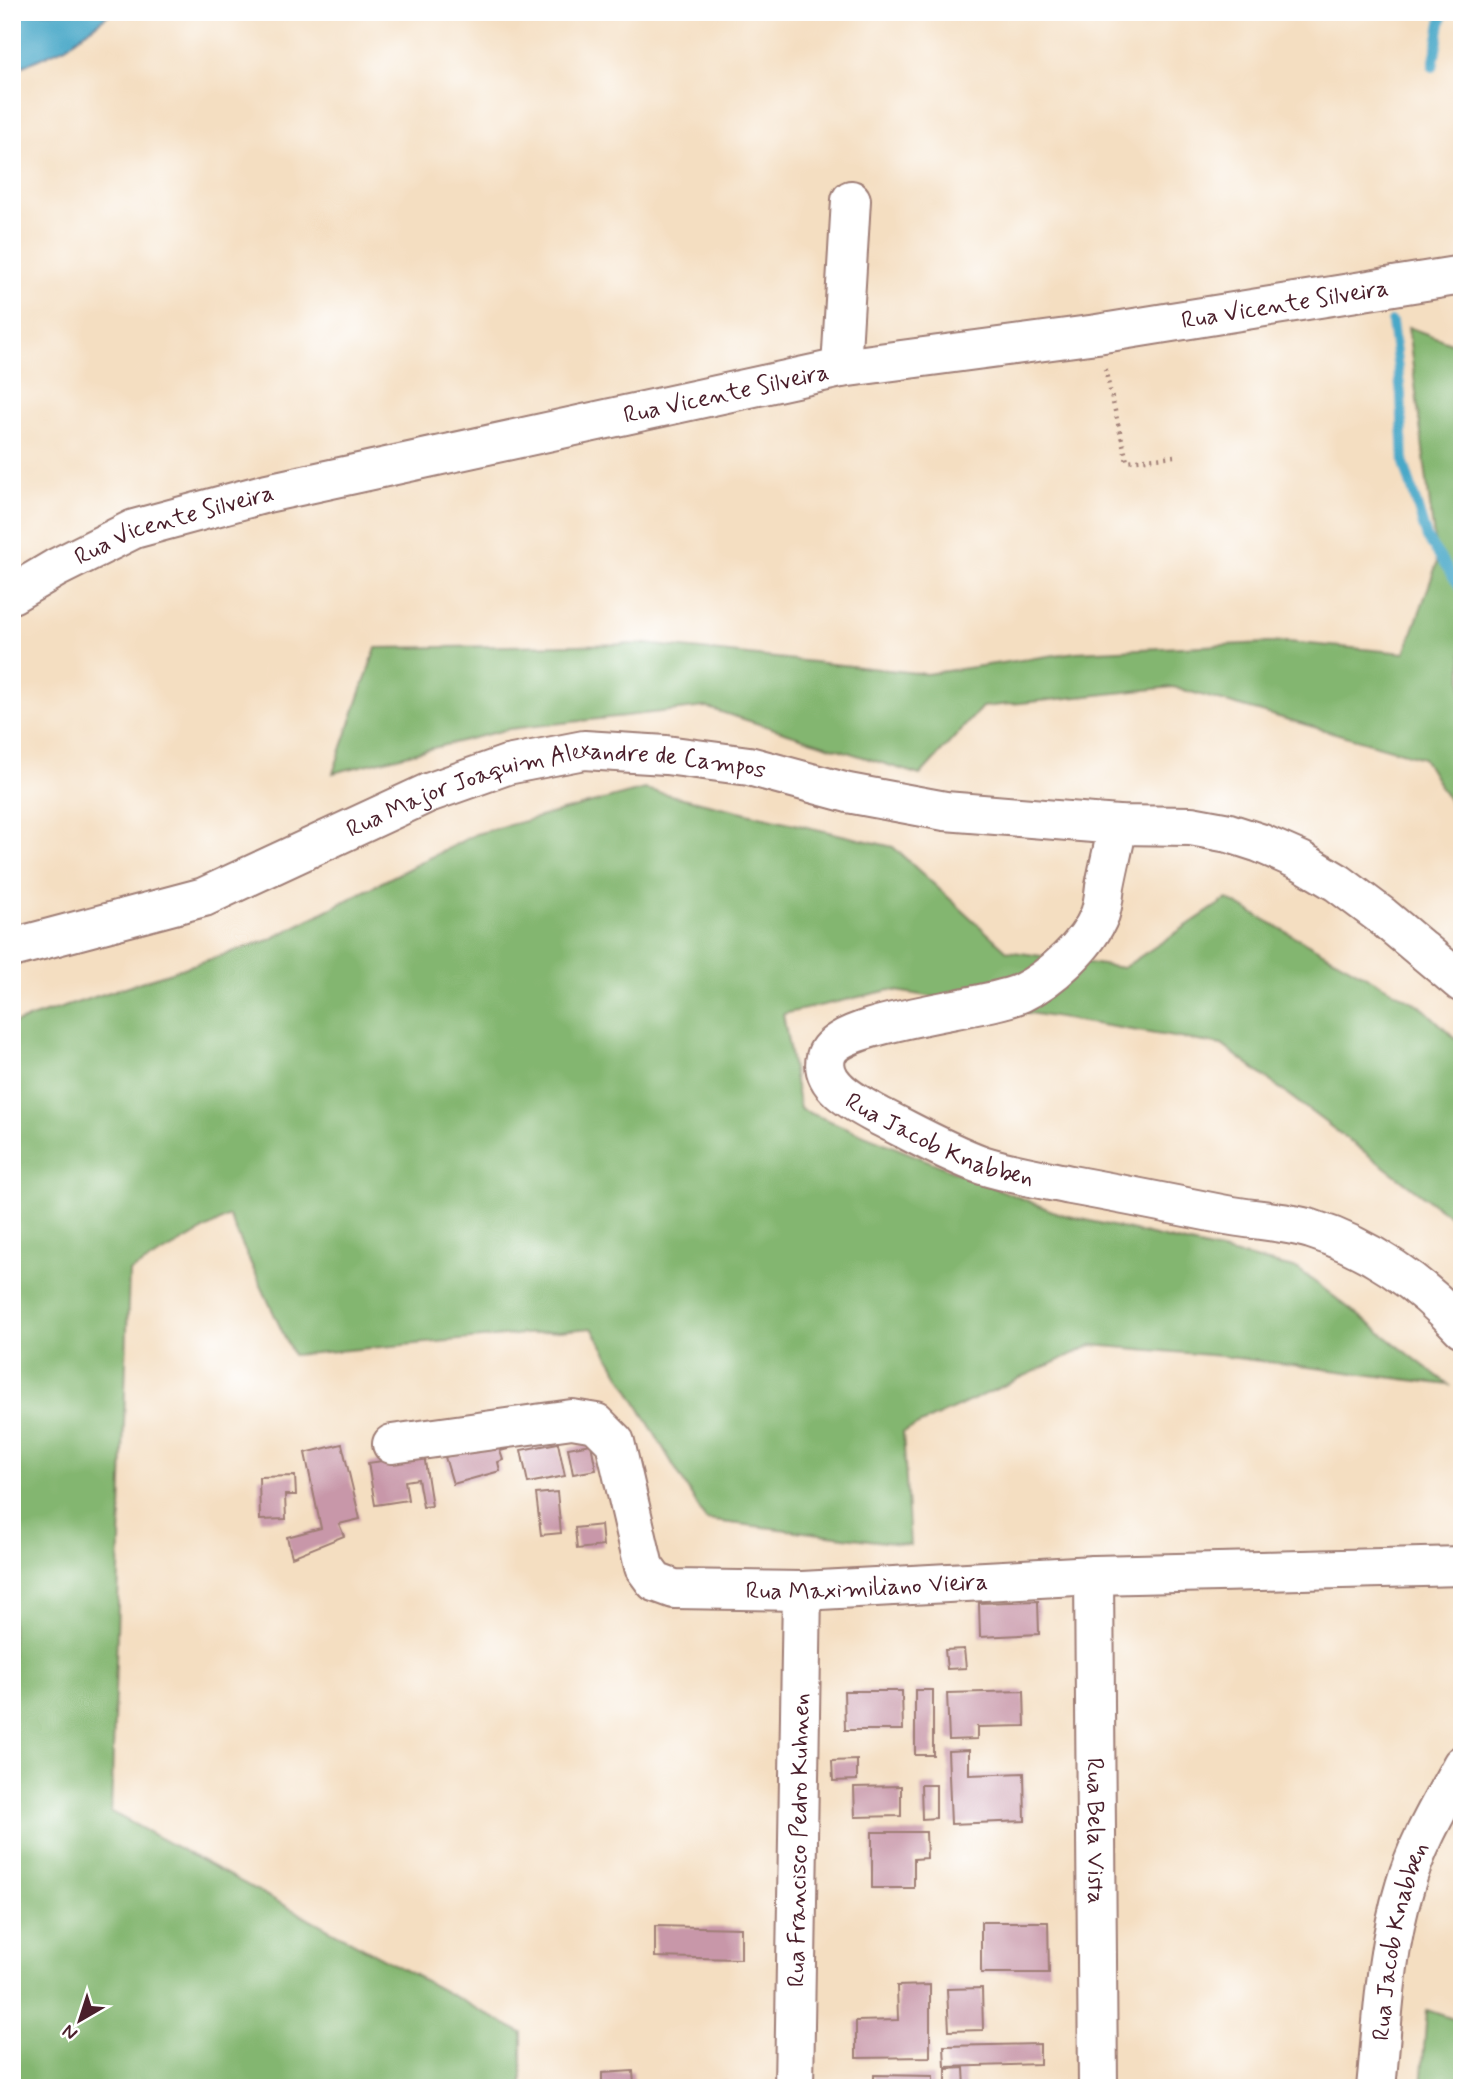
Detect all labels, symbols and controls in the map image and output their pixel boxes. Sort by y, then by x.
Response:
street label: Rua Vicente Silveira [1179,273,1391,337]
street label: Rua Vicente Silveira [621,357,832,432]
street label: Rua Vicente Silveira [70,478,277,573]
street label: Rua Major Joaquim Alexandre de Campos [342,735,769,846]
street label: Rua Jacob Knabben [839,1086,1036,1194]
street label: Rua Maximiliano Vieira [745,1567,989,1608]
street label: Rua Francisco Pedro Kuhnen [782,1693,817,1987]
street label: Rua Bela Vista [1078,1758,1111,1904]
street label: Rua Jacob Knabben [1366,1837,1436,2042]
north arrow [46,1984,116,2054]
text: N [57,2018,83,2046]

